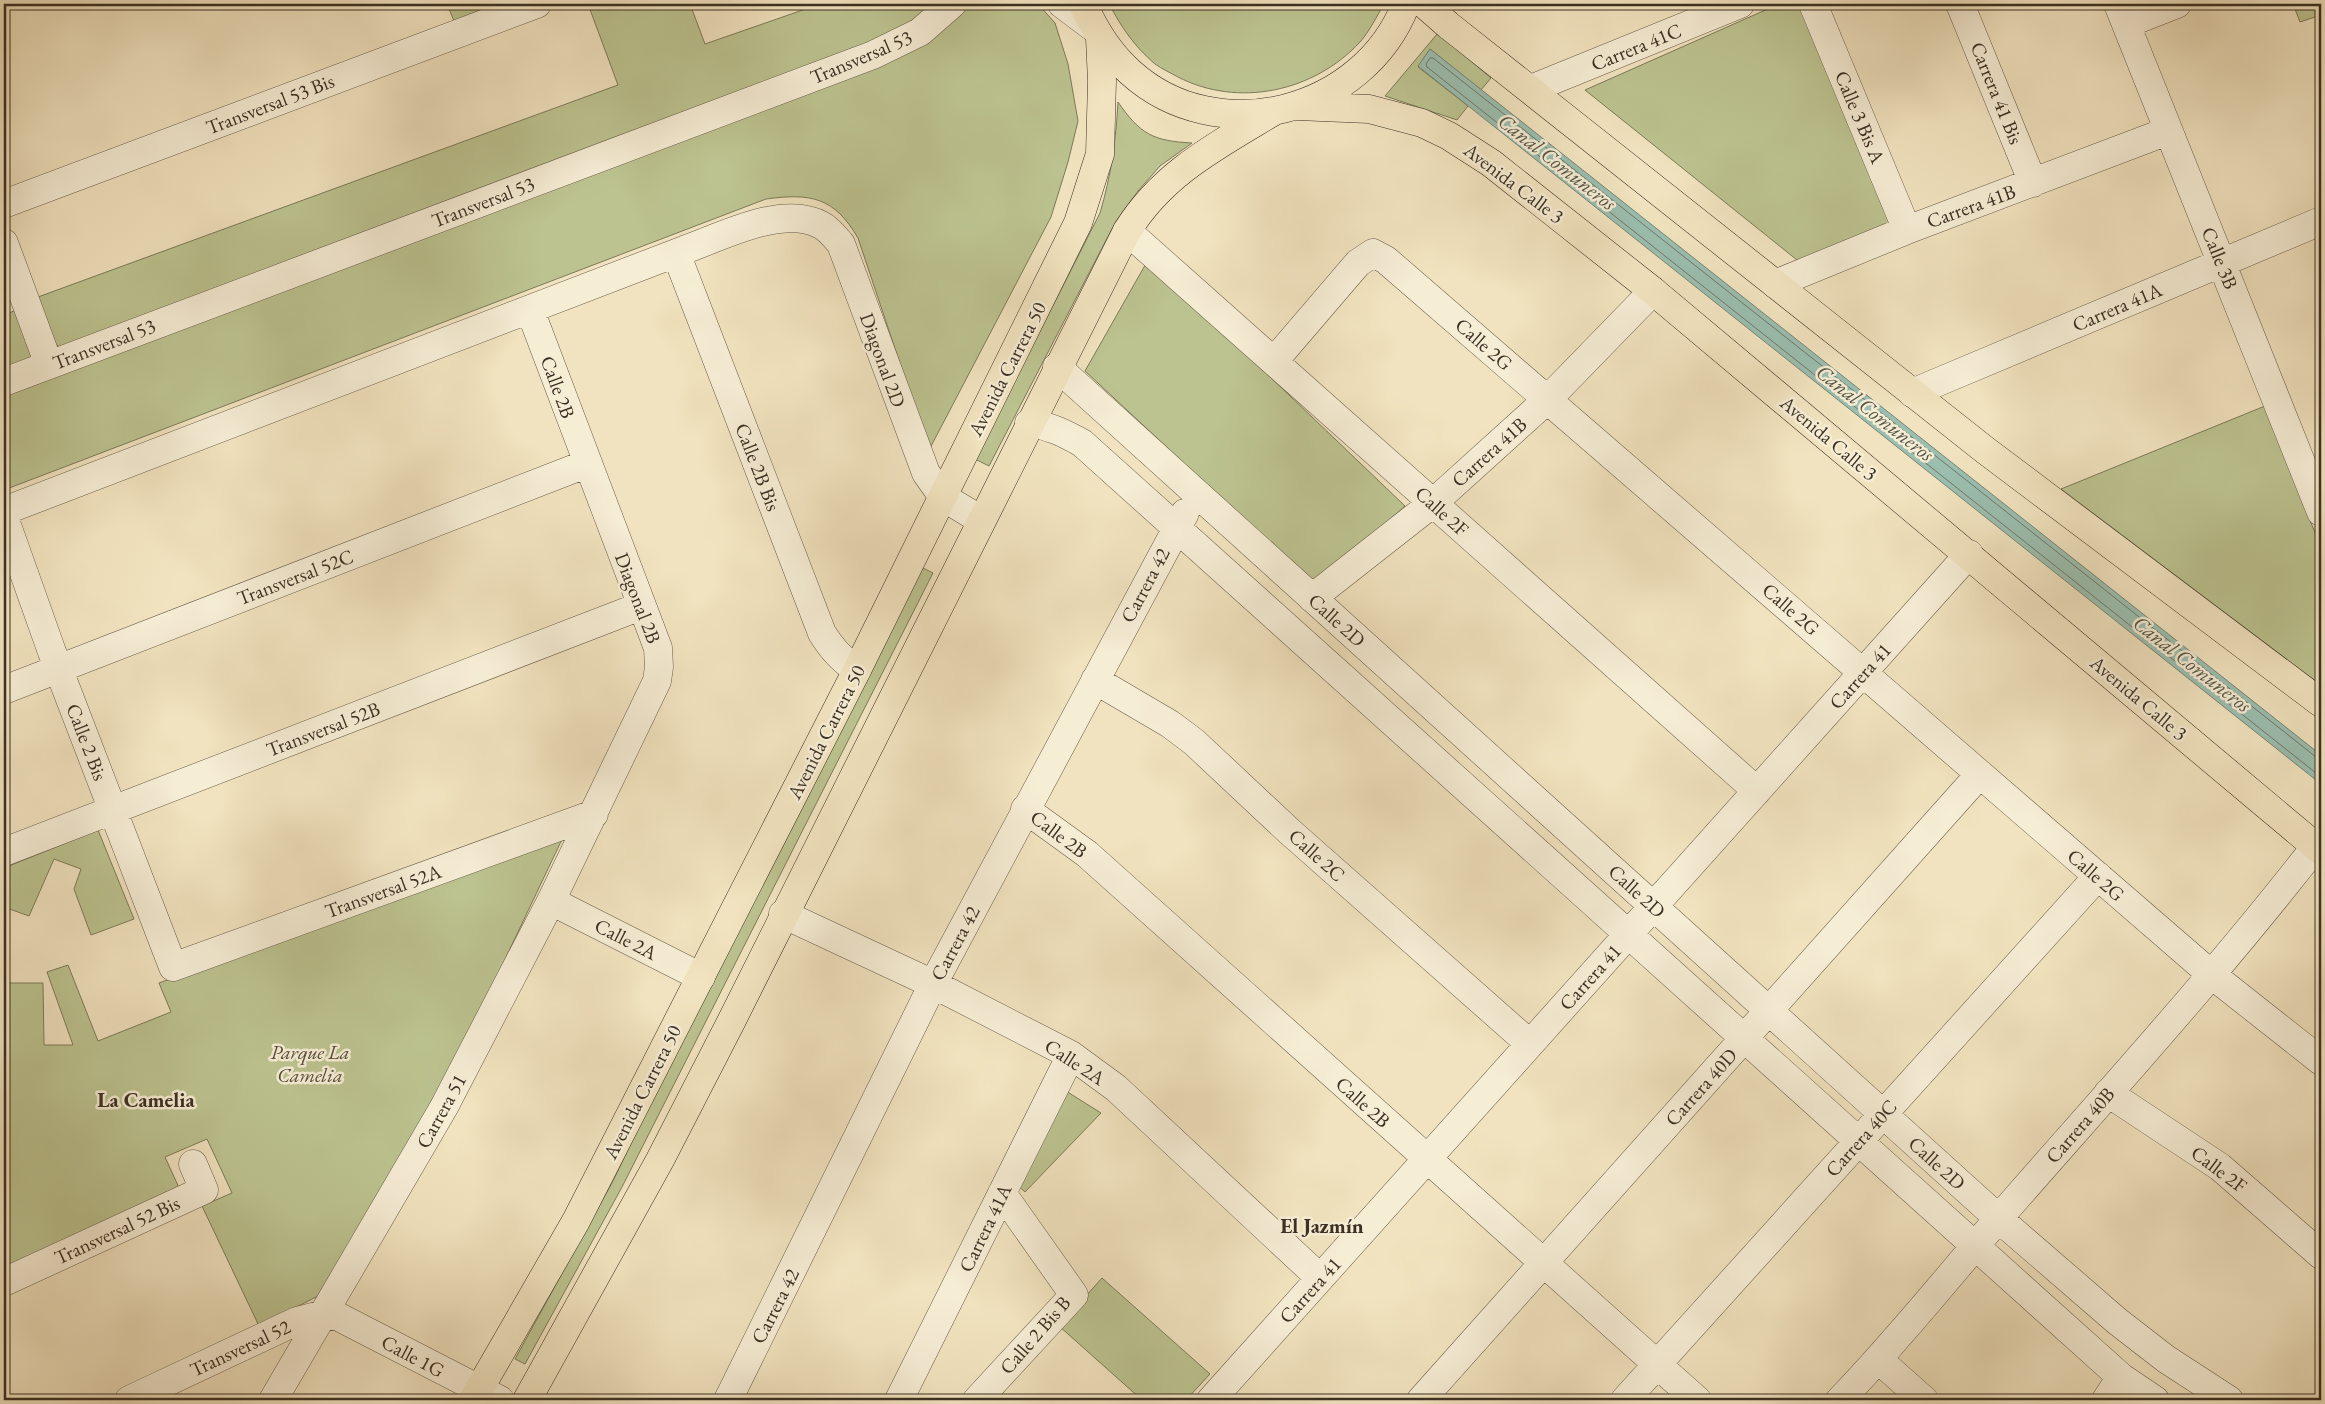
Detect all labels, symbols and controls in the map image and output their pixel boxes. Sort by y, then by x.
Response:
street label: Carrera 41C [1587,17,1685,77]
street label: Transversal 53 [806,24,916,90]
street label: Carrera 41 Bis [1965,38,2029,148]
street label: Calle 3 Bis A [1829,67,1891,167]
street label: Transversal 53 Bis [202,68,338,140]
water label: Canal Comuneros [1493,107,1622,216]
street label: Avenida Calle 3 [1458,136,1569,229]
street label: Transversal 53 [428,170,538,234]
street label: Carrera 41B [1923,178,2019,234]
street label: Calle 3B [2196,223,2244,293]
street label: Carrera 41A [2068,276,2166,338]
street label: Avenida Carrera 50 [962,297,1052,441]
street label: Diagonal 2D [854,309,912,411]
street label: Transversal 53 [49,312,159,376]
street label: Calle 2G [1450,312,1518,376]
street label: Calle 2B [535,352,581,422]
water label: Canal Comuneros [1811,358,1940,467]
street label: Avenida Calle 3 [1774,389,1883,486]
street label: Carrera 41B [1446,411,1532,493]
street label: Calle 2B Bis [729,419,787,515]
street label: Calle 2F [1410,480,1474,542]
street label: Transversal 52C [233,543,357,611]
street label: Carrera 42 [1114,543,1176,627]
street label: Diagonal 2B [609,549,667,647]
street label: Calle 2G [1757,577,1825,641]
street label: Calle 2D [1303,587,1371,653]
water label: Canal Comuneros [2128,609,2257,718]
street label: Carrera 41 [1823,637,1897,715]
street label: Avenida Calle 3 [2084,649,2193,746]
street label: Avenida Carrera 50 [781,660,871,804]
street label: Transversal 52B [262,695,384,763]
street label: Calle 2 Bis [60,700,114,784]
street label: Calle 2B [1025,804,1093,864]
street label: Calle 2C [1283,823,1351,887]
street label: Calle 2G [2062,843,2130,907]
street label: Transversal 52A [321,858,445,924]
street label: Calle 2D [1603,858,1671,924]
street label: Carrera 42 [924,901,986,985]
street label: Calle 2A [590,912,662,966]
street label: Carrera 41 [1553,938,1627,1016]
street label: Avenida Carrera 50 [597,1020,687,1164]
street label: Calle 2A [1040,1033,1110,1091]
park label: Parque La Camelia [271,1039,349,1088]
street label: Carrera 40D [1659,1043,1743,1131]
street label: Carrera 51 [410,1069,472,1153]
street label: Calle 2B [1330,1071,1396,1133]
street label: Carrera 40B [2040,1081,2120,1169]
district label: La Camelia [97,1086,195,1113]
street label: Carrera 40C [1819,1094,1903,1182]
street label: Calle 2D [1903,1130,1971,1196]
street label: Calle 2F [2186,1140,2252,1198]
street label: Carrera 41A [952,1179,1018,1276]
street label: Transversal 52 Bis [50,1190,184,1270]
district label: El Jazmín [1280,1212,1364,1239]
street label: Carrera 41 [1273,1251,1347,1329]
street label: Carrera 42 [745,1264,805,1348]
street label: Calle 2 Bis B [994,1290,1076,1380]
street label: Transversal 52 [185,1313,295,1383]
street label: Calle 1G [377,1329,449,1383]

